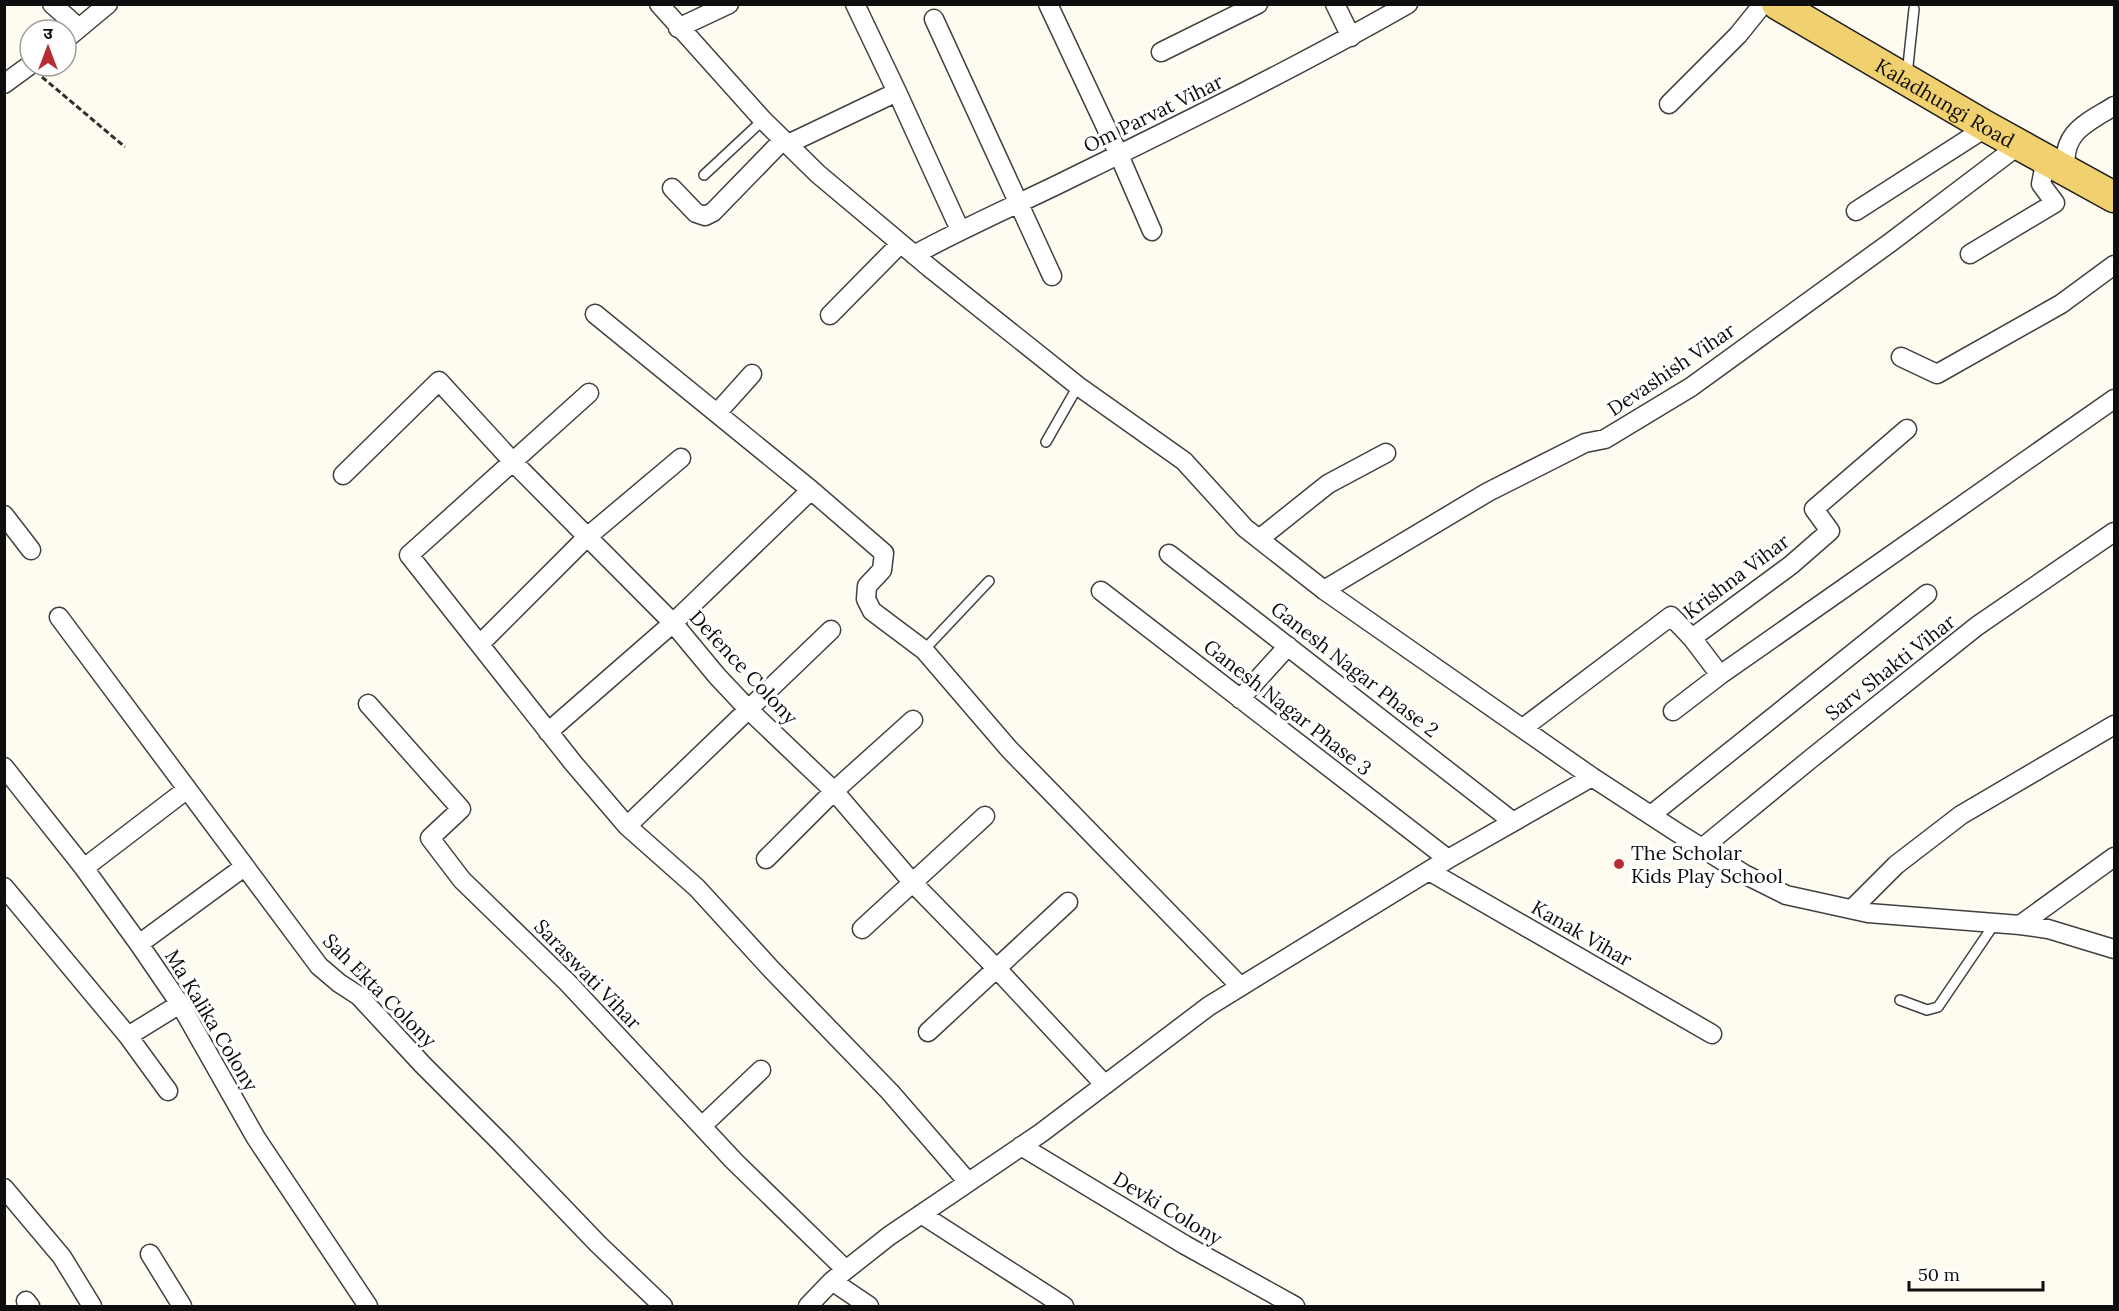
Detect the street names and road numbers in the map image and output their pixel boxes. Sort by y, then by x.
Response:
street label: Kaladhungi Road [1871,52,2019,152]
street label: Om Parvat Vihar [1079,68,1227,158]
street label: Devashish Vihar [1602,317,1740,421]
street label: Krishna Vihar [1678,528,1794,624]
street label: Ganesh Nagar Phase 2 [1266,596,1444,742]
street label: Defence Colony [685,605,804,730]
street label: Sarv Shakti Vihar [1820,608,1960,726]
street label: Ganesh Nagar Phase 3 [1199,634,1377,780]
street label: Kanak Vihar [1527,894,1637,972]
street label: Saraswati Vihar [529,914,647,1035]
street label: Sah Ekta Colony [318,928,442,1052]
street label: Ma Kalika Colony [160,945,264,1096]
street label: Devki Colony [1109,1166,1227,1251]

